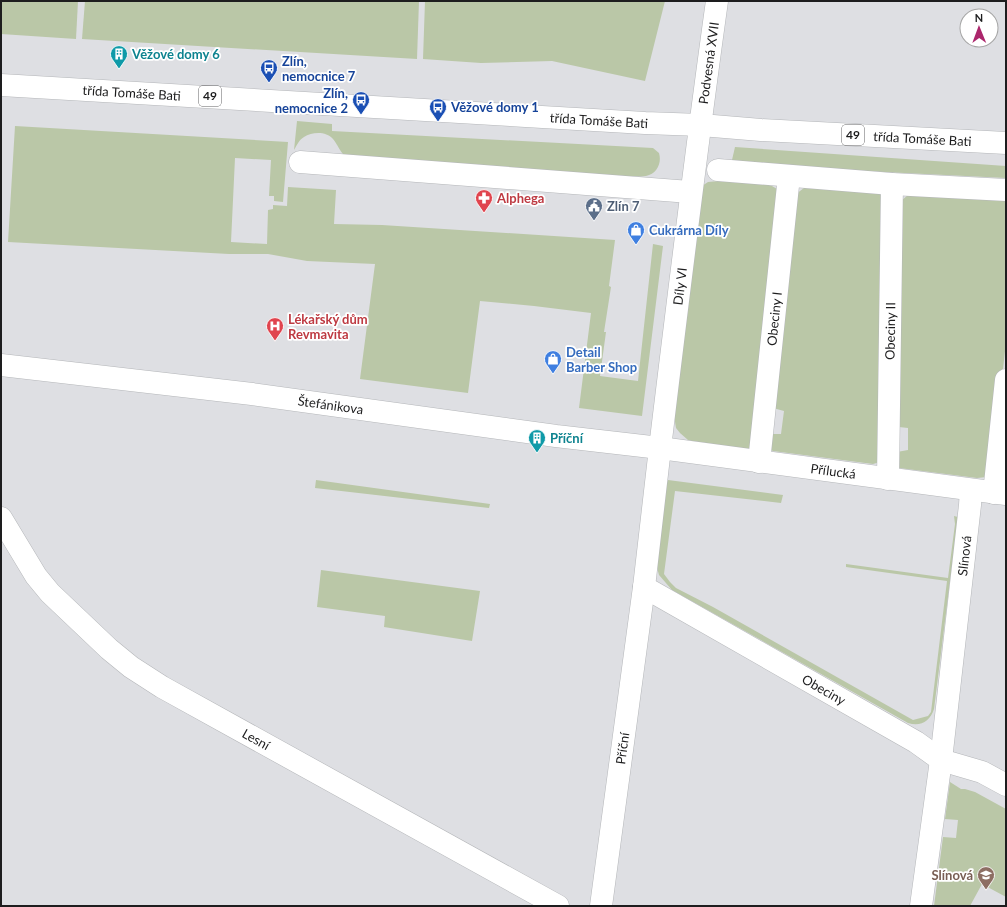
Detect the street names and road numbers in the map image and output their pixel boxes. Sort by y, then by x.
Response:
street label: Podvesná XVII [695,21,722,105]
street label: třída Tomáše Bati [82,82,181,104]
road number: 49 [199,86,221,106]
street label: třída Tomáše Bati [549,109,649,131]
road number: 49 [842,125,864,145]
street label: třída Tomáše Bati [873,128,972,149]
street label: Díly VI [669,266,690,306]
street label: Obeciny I [763,291,785,347]
street label: Obeciny II [882,302,898,360]
street label: Štefánikova [297,392,364,417]
street label: Přílucká [810,460,857,482]
street label: Slínová [954,535,974,577]
street label: Obeciny [799,671,849,708]
street label: Lesní [240,725,274,754]
street label: Příční [612,731,632,765]

